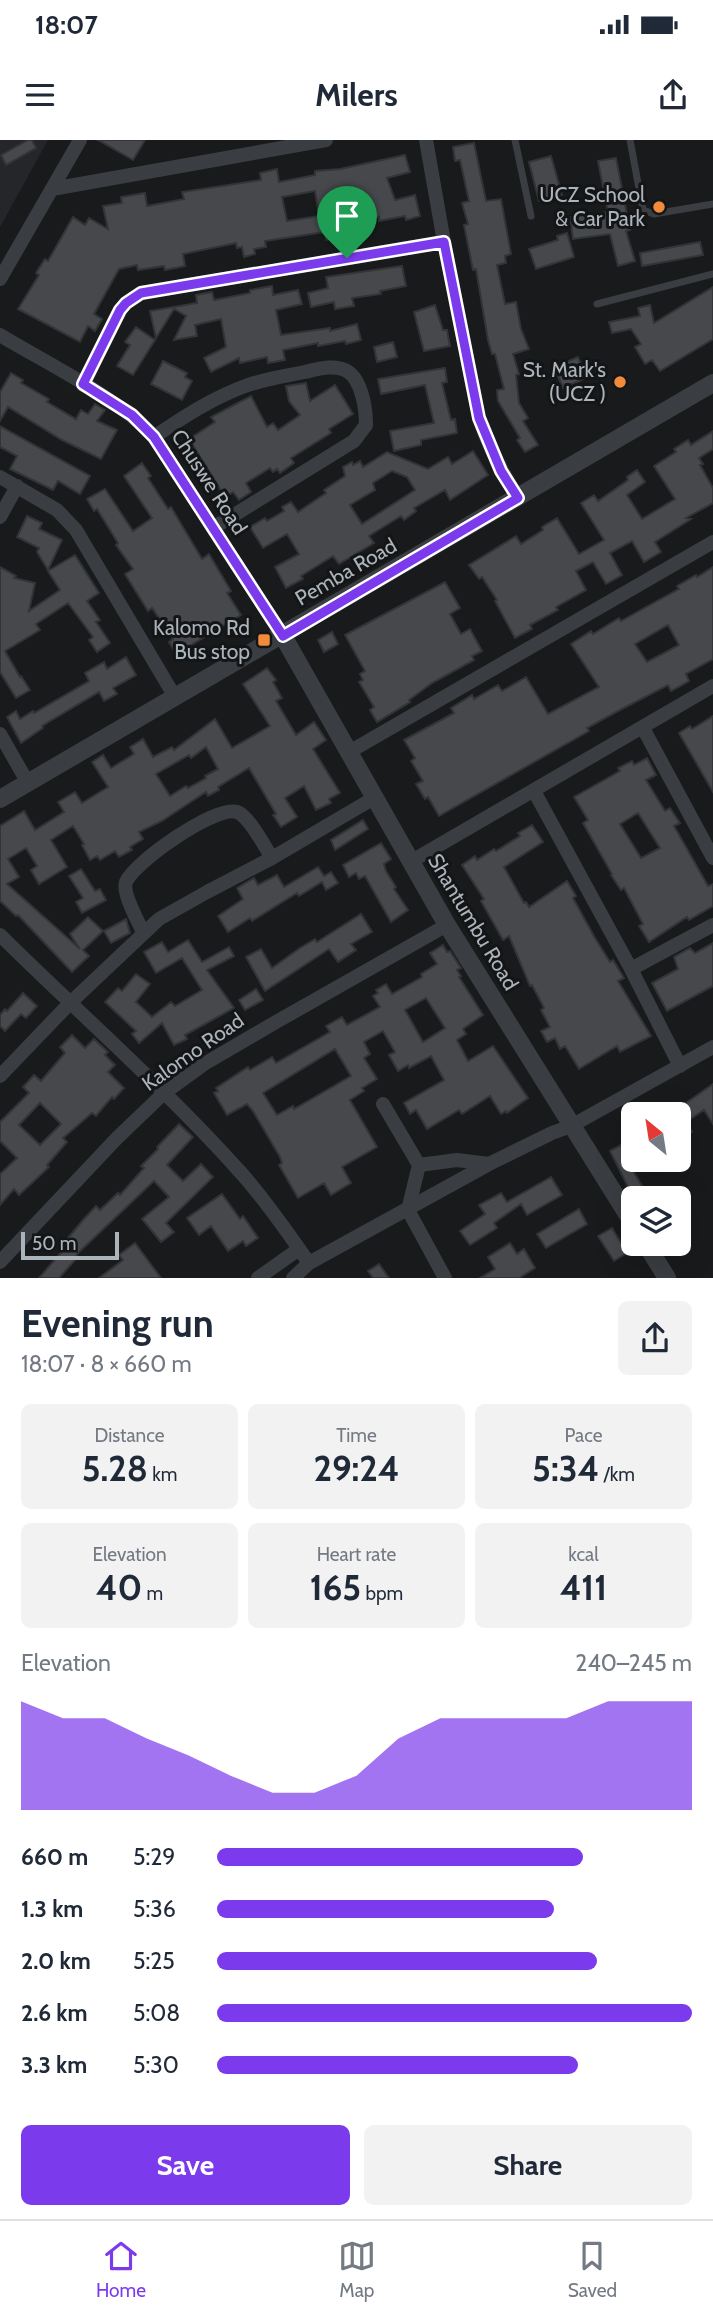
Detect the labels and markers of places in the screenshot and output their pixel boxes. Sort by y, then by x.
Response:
place label: UCZ School & Car Park [539,182,646,231]
pin [317,186,377,258]
marker: UCZ School & Car Park [651,199,667,215]
place label: St. Mark's (UCZ ) [523,357,606,406]
marker: St. Mark's (UCZ ) [612,374,628,390]
place label: Kalomo Rd Bus stop [153,615,250,664]
marker: Kalomo Rd Bus stop [256,632,272,648]

